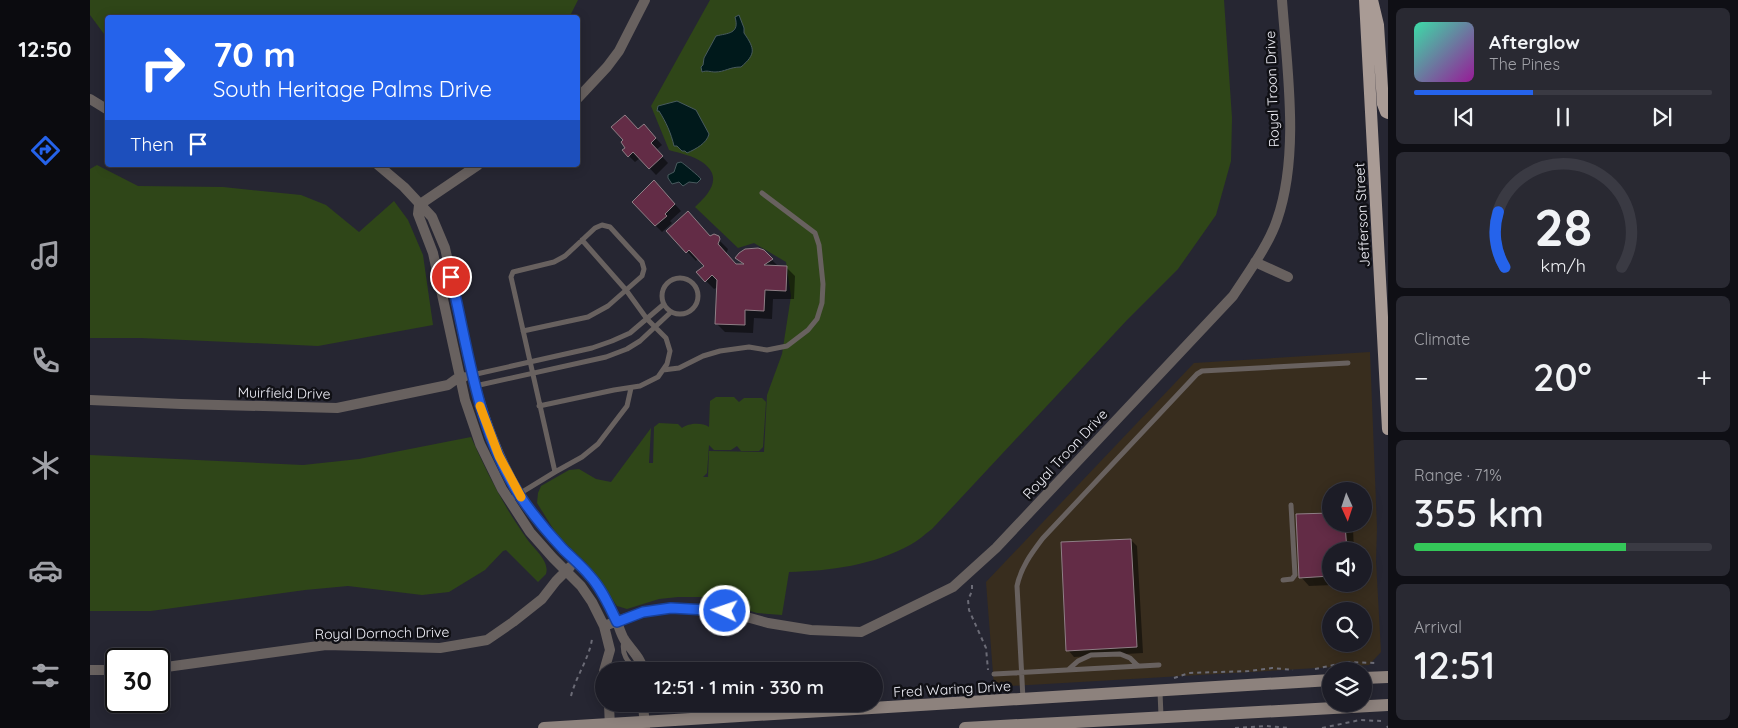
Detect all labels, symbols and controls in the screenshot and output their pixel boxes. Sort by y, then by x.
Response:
street label: Royal Troon Drive [1261,30,1283,148]
text: Afterglow [1489,30,1580,54]
text: 70 m [213,32,296,76]
text: 12:50 [18,35,72,63]
icon: right [130,35,195,100]
text: The Pines [1489,54,1560,74]
text: South Heritage Palms Drive [213,75,492,103]
icon: previous [1450,103,1478,131]
icon: pause [1549,103,1577,131]
icon: next [1648,103,1676,131]
icon: arrive [184,130,212,158]
text: Then [130,132,174,156]
icon: directions [28,133,63,168]
street label: Jefferson Street [1350,162,1374,268]
text: 28 [1534,194,1592,259]
icon: music [28,238,63,273]
text: km/h [1540,254,1586,276]
pin [430,256,472,298]
icon: arrive [437,263,465,291]
text: Climate [1414,329,1470,349]
icon: phone [28,343,63,378]
text: 20° [1533,353,1592,401]
text: − [1414,360,1429,395]
text: + [1696,360,1712,395]
street label: Muirfield Drive [237,383,331,403]
street label: Royal Troon Drive [1019,405,1111,503]
icon: climate [28,448,63,483]
text: Range · 71% [1414,465,1502,485]
north arrow [1322,482,1372,532]
map controls [1322,482,1372,712]
text: 355 km [1414,489,1544,537]
button: sound [1322,542,1372,592]
icon: car [28,553,63,588]
position arrow [698,584,750,636]
button: search [1322,602,1372,652]
text: Arrival [1414,617,1462,637]
street label: Royal Dornoch Drive [315,623,450,643]
text: 12:51 [1414,641,1495,689]
speed limit sign: 30 [105,648,170,713]
icon: filters [28,658,63,693]
button: layers [1322,662,1372,712]
text: 12:51 · 1 min · 330 m [654,675,824,699]
street label: Fred Waring Drive [893,677,1011,701]

